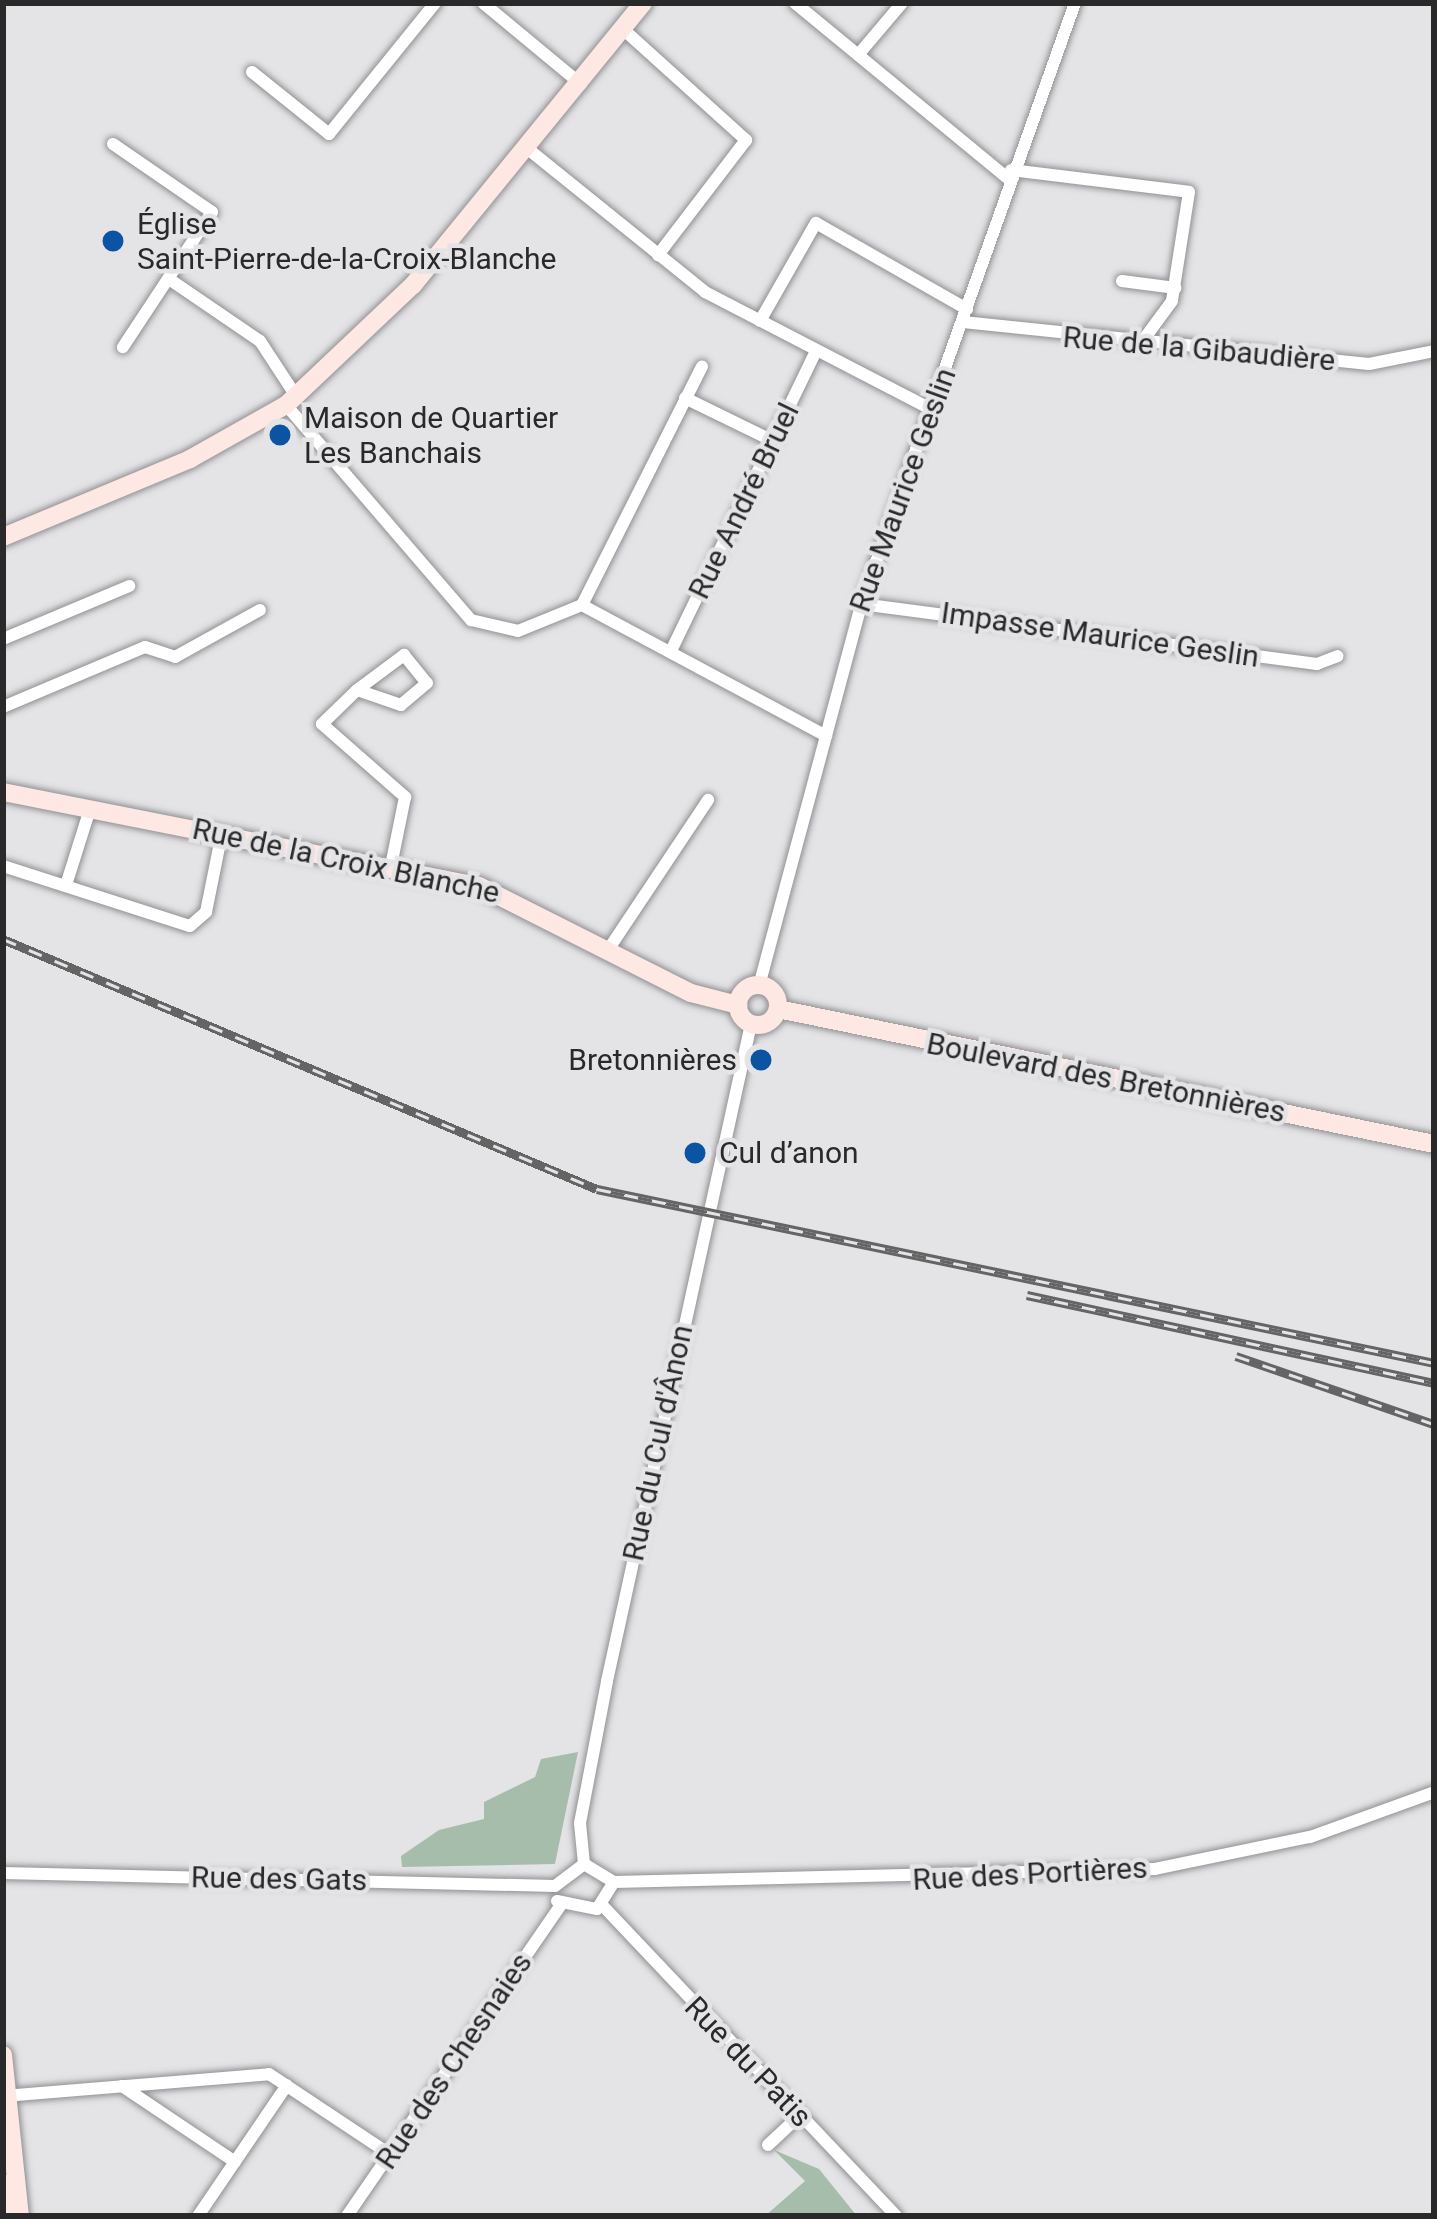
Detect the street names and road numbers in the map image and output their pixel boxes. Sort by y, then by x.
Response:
street label: Rue de la Gibaudière [1061,319,1337,379]
street label: Rue Maurice Geslin [842,363,964,617]
street label: Rue André Bruel [681,397,807,605]
street label: Impasse Maurice Geslin [939,595,1261,675]
street label: Rue de la Croix Blanche [189,811,503,911]
street label: Boulevard des Bretonnières [924,1026,1288,1130]
street label: Rue du Cul d'Ânon [615,1322,701,1564]
street label: Rue des Portières [912,1850,1148,1898]
street label: Rue des Gats [191,1859,367,1899]
street label: Rue des Chesnaies [368,1946,540,2176]
street label: Rue du Patis [677,1989,819,2135]

